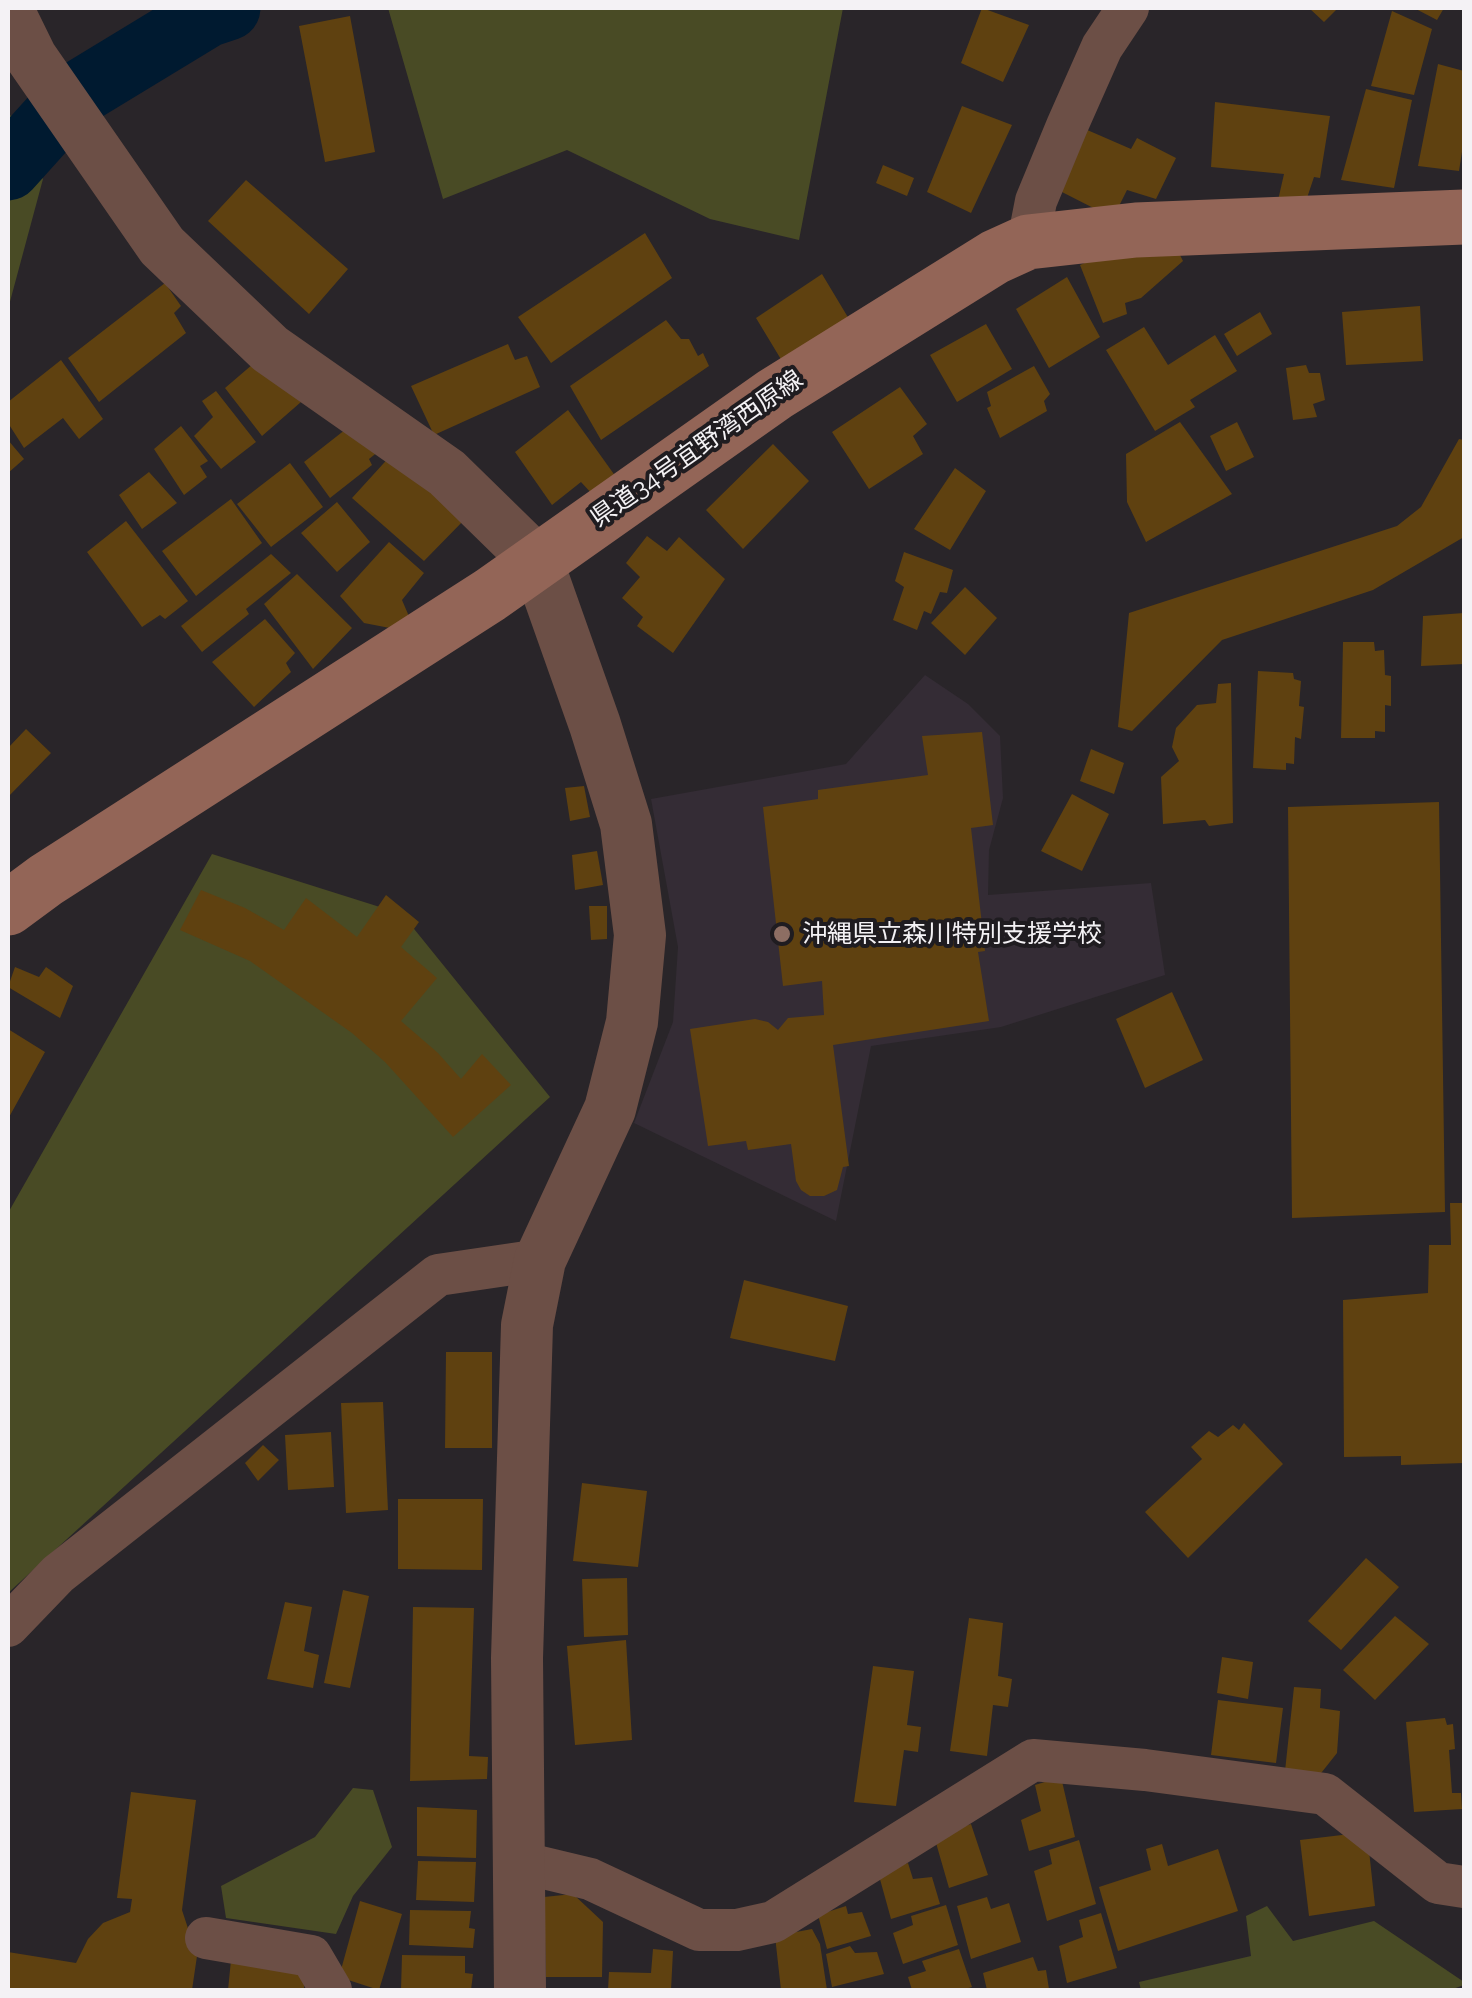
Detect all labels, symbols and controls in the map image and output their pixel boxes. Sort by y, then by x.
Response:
street label: 県道34号宜野湾西原線 [585,364,809,534]
place label: 沖縄県立森川特別支援学校 [802,919,1102,949]
marker: 沖縄県立森川特別支援学校 [771,923,793,945]

